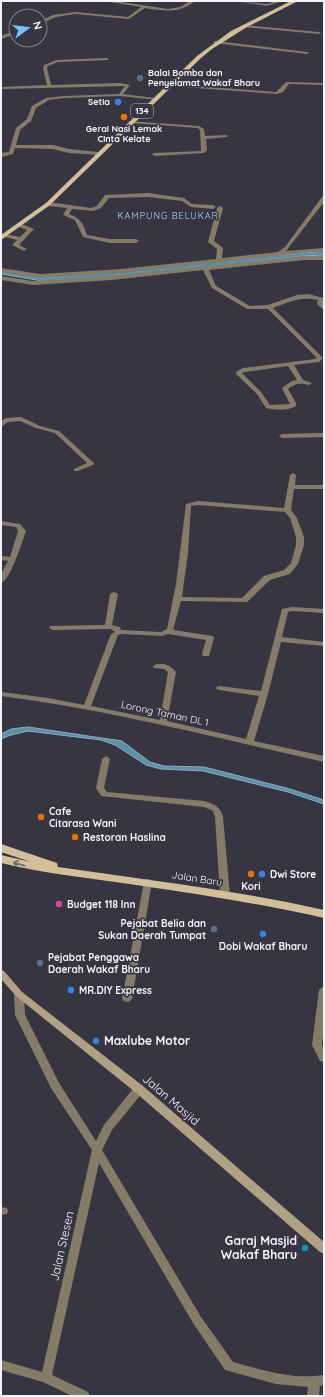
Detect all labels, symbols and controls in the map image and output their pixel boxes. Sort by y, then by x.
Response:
north arrow [8,8,48,48]
text: N [30,20,45,31]
place label: Balai Bomba dan Penyelamat Wakaf Bharu [148,67,260,88]
marker: Balai Bomba dan Penyelamat Wakaf Bharu [135,73,145,83]
place label: Setia [88,96,110,107]
marker: Setia [113,97,123,107]
road number: 134 [131,104,153,118]
marker: Gerai Nasi Lemak Cinta Kelate [119,112,129,122]
place label: Gerai Nasi Lemak Cinta Kelate [86,123,162,144]
district label: KAMPUNG BELUKAR [117,210,219,221]
street label: Lorong Taman DL 1 [120,698,210,729]
place label: Cafe Citarasa Wani [49,805,116,830]
marker: Cafe Citarasa Wani [36,812,46,822]
place label: Restoran Haslina [83,831,166,844]
marker: Restoran Haslina [70,832,80,842]
one-way arrow [13,860,26,867]
street label: Jalan Baru [171,868,223,889]
place label: Dwi Store [270,868,316,881]
marker: Kori [246,869,256,879]
marker: Dwi Store [257,869,267,879]
place label: Kori [241,880,261,893]
place label: Budget 118 Inn [67,898,135,911]
marker: Budget 118 Inn [54,899,64,909]
place label: Pejabat Belia dan Sukan Daerah Tumpat [98,917,206,942]
marker: Pejabat Belia dan Sukan Daerah Tumpat [209,924,219,934]
marker: Dobi Wakaf Bharu [258,929,268,939]
place label: Dobi Wakaf Bharu [219,940,307,953]
place label: Pejabat Penggawa Daerah Wakaf Bharu [48,951,150,976]
marker: Pejabat Penggawa Daerah Wakaf Bharu [35,958,45,968]
place label: MR.DIY Express [79,984,152,997]
marker: MR.DIY Express [66,985,76,995]
place label: Maxlube Motor [104,1033,190,1048]
marker: Maxlube Motor [91,1036,101,1046]
street label: Jalan Masjid [140,1071,203,1128]
street label: Jalan Stesen [46,1209,77,1282]
place label: Garaj Masjid Wakaf Bharu [221,1233,297,1262]
marker: Garaj Masjid Wakaf Bharu [300,1243,310,1253]

